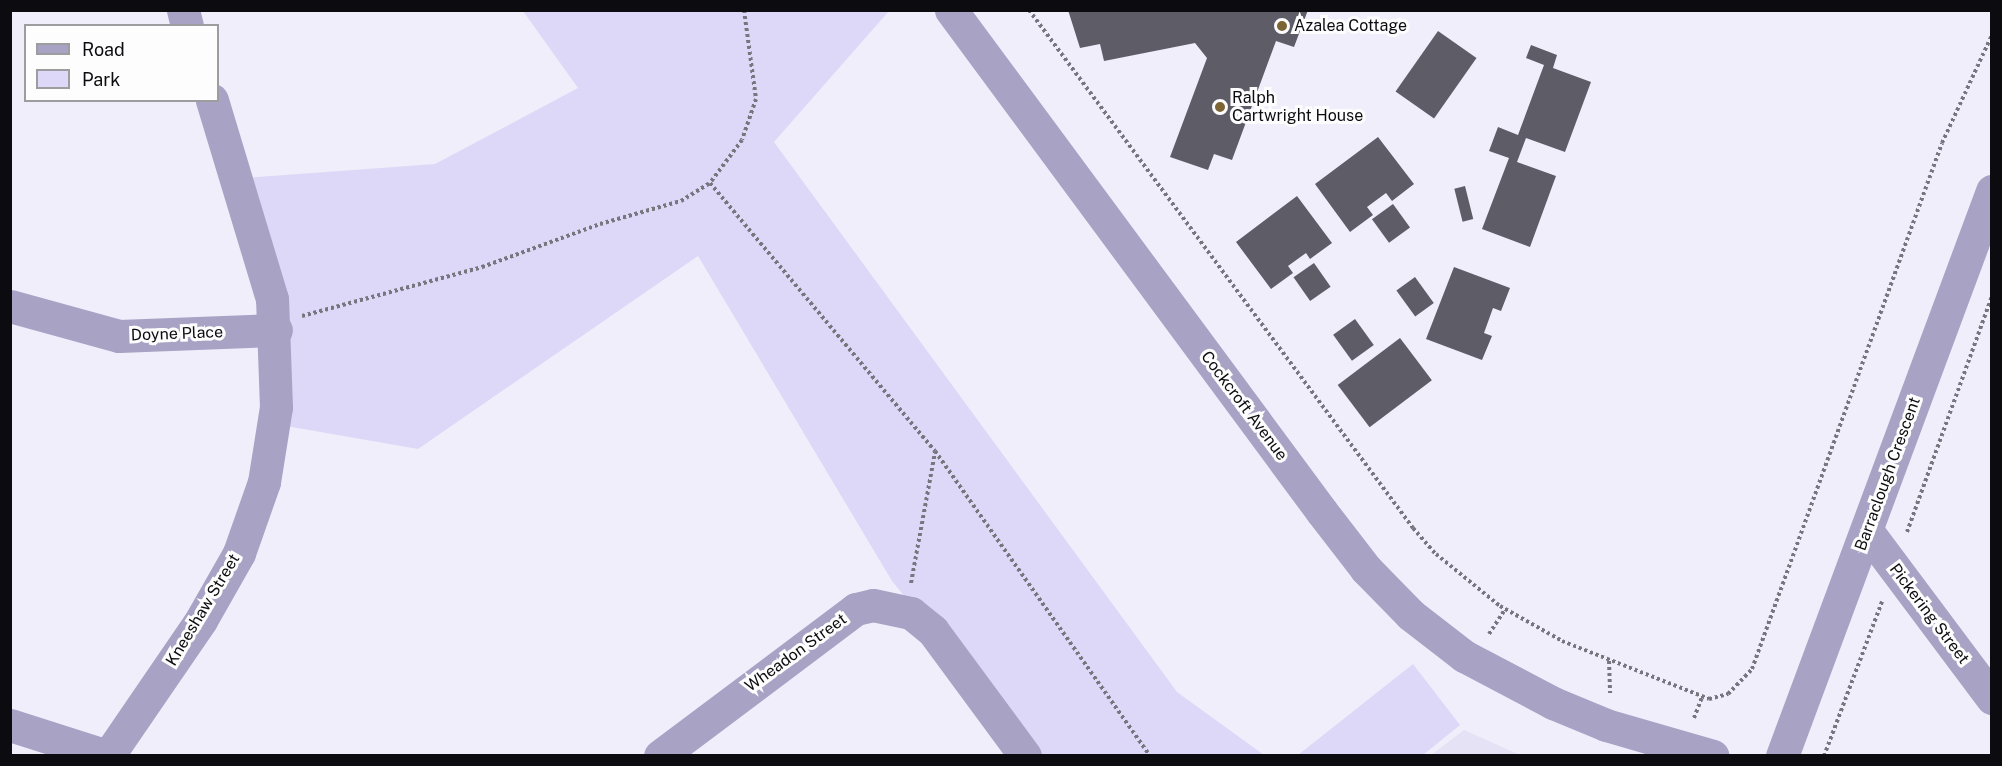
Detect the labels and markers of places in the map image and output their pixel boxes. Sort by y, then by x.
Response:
place label: Azalea Cottage [1294,16,1407,36]
marker: Azalea Cottage [1275,19,1289,33]
place label: Ralph Cartwright House [1232,88,1363,126]
marker: Ralph Cartwright House [1213,100,1227,114]

